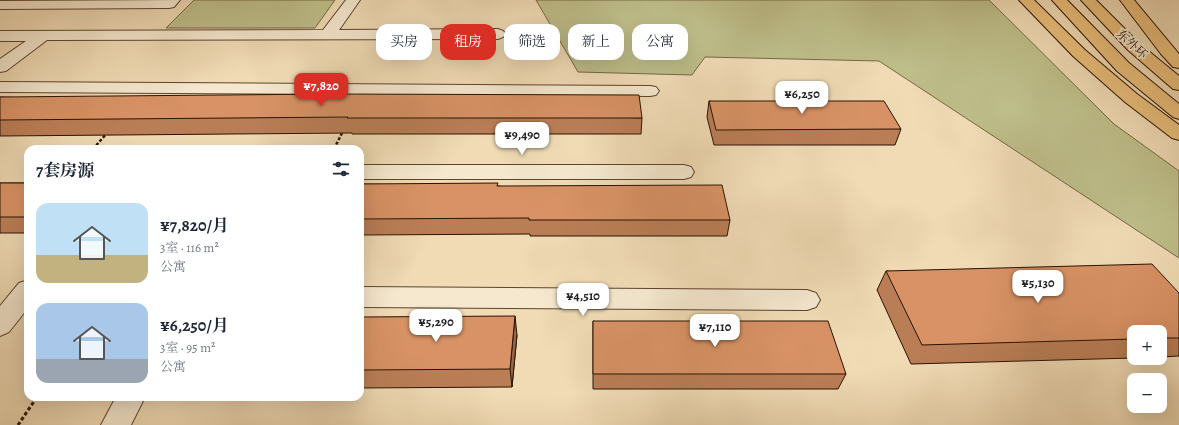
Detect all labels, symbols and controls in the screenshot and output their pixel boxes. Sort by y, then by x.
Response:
chip: 买房 [376,24,432,60]
chip: 租房 [440,24,496,60]
chip: 筛选 [504,24,560,60]
chip: 新上 [568,24,624,60]
chip: 公寓 [632,24,688,60]
street label: 东外环 [1113,26,1151,62]
pin: ¥7,820 [288,73,354,107]
text: ¥7,820 [303,77,339,94]
pin: ¥6,250 [769,81,835,115]
text: ¥6,250 [784,85,820,102]
pin: ¥9,490 [489,122,555,156]
text: ¥9,490 [504,126,540,143]
icon: filters [330,158,352,180]
text: 7套房源 [36,159,94,182]
text: ¥7,820/月 [160,214,229,237]
icon: home [68,219,116,267]
text: 3室 · 116 m² [160,239,219,256]
text: 公寓 [160,258,186,275]
pin: ¥5,130 [1005,270,1071,304]
text: ¥5,130 [1021,274,1055,291]
pin: ¥4,510 [550,283,616,317]
text: ¥4,510 [566,287,600,304]
pin: ¥5,290 [403,309,469,343]
text: ¥5,290 [418,313,454,330]
text: ¥6,250/月 [160,314,229,337]
pin: ¥7,110 [682,314,748,348]
text: ¥7,110 [699,318,731,335]
icon: home [68,319,116,367]
map controls [1127,325,1167,413]
button: + [1127,325,1167,365]
text: 3室 · 95 m² [160,339,215,356]
text: 公寓 [160,358,186,375]
button: − [1127,373,1167,413]

